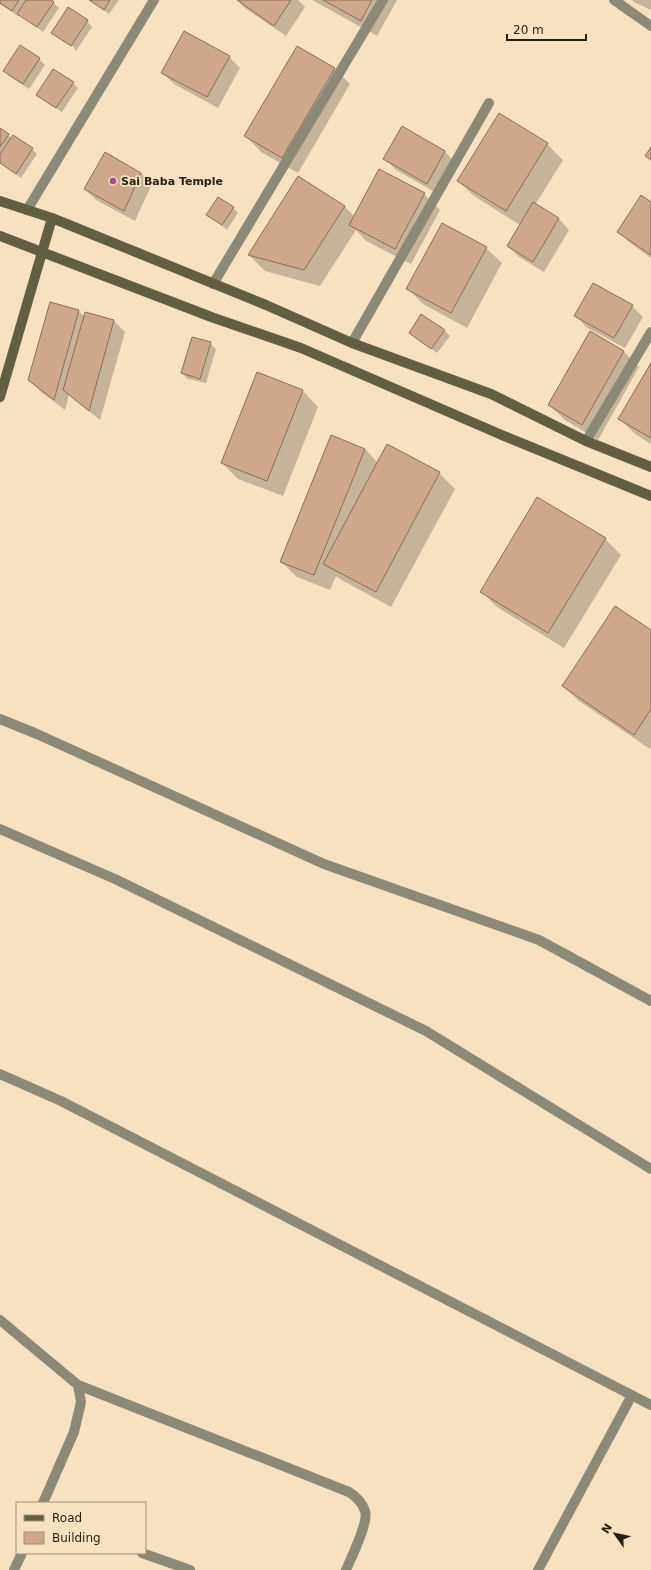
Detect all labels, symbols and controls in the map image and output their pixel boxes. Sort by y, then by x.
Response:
scale bar [507,16,586,42]
text: 20 m [513,23,544,37]
place label: Sai Baba Temple [121,175,223,188]
marker: Sai Baba Temple [108,176,118,186]
legend [16,1502,146,1554]
text: Road [52,1511,82,1525]
north arrow [595,1514,635,1554]
text: N [599,1521,615,1536]
text: Building [52,1531,101,1545]

